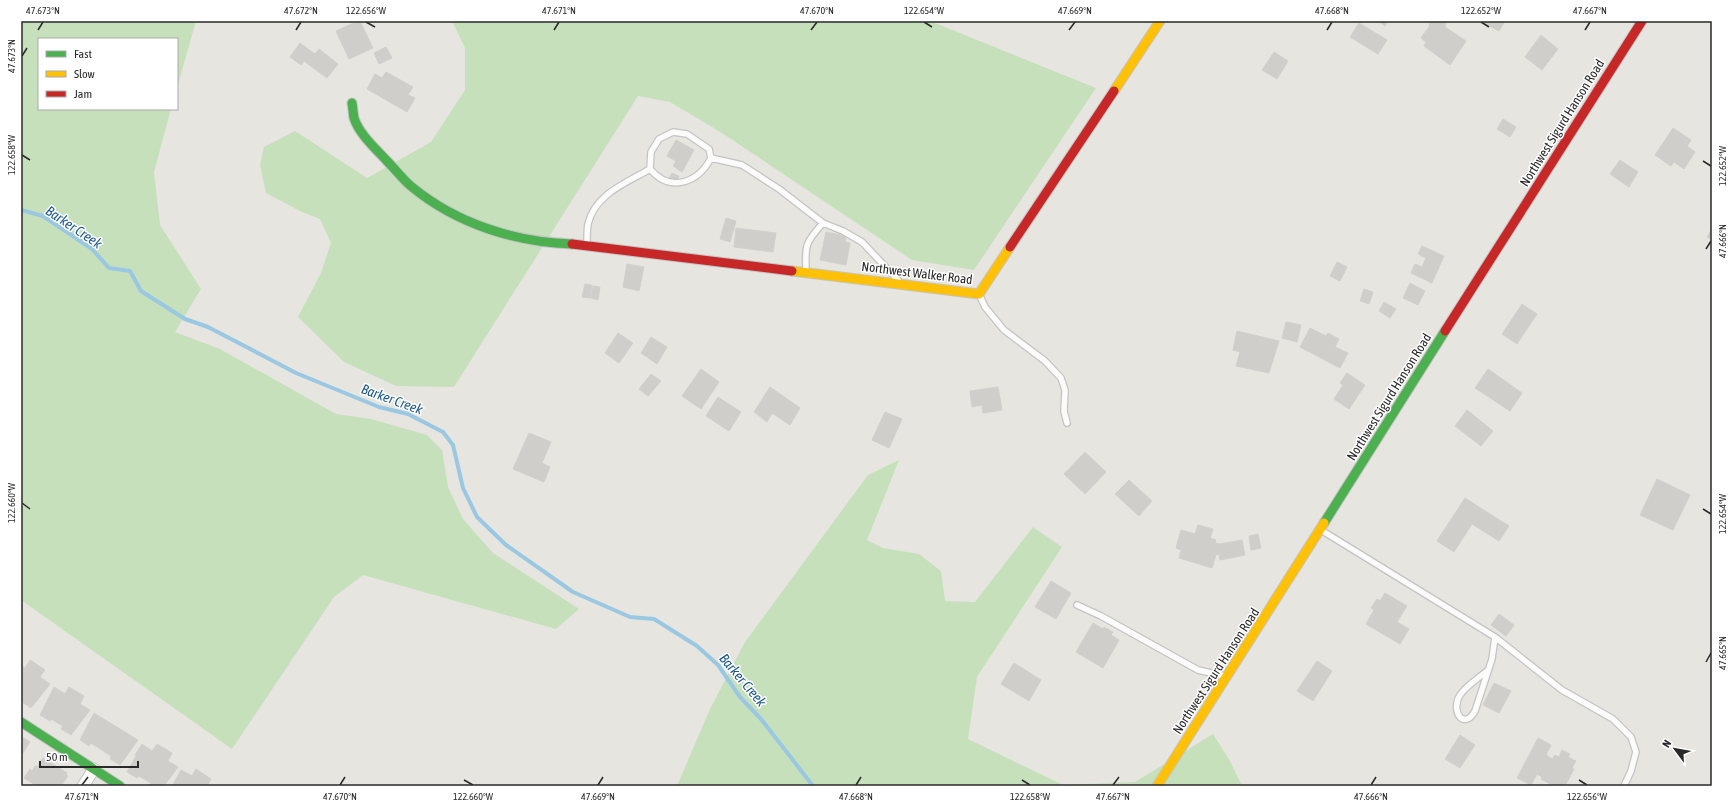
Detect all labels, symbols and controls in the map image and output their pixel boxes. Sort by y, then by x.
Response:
text: 47.673°N [26,5,60,16]
text: 47.672°N [284,5,318,16]
text: 122.656°W [346,5,387,16]
text: 47.671°N [542,5,576,16]
text: 47.670°N [800,5,834,16]
text: 122.654°W [904,5,945,16]
text: 47.669°N [1058,5,1092,16]
text: 47.668°N [1315,5,1349,16]
text: 122.652°W [1461,5,1502,16]
text: 47.667°N [1573,5,1607,16]
legend [38,38,178,110]
text: 47.673°N [6,39,17,73]
text: Fast [74,47,92,61]
street label: Northwest Sigurd Hanson Road [1517,57,1607,189]
text: Slow [74,67,95,81]
text: Jam [74,87,92,101]
text: 122.658°W [6,134,17,175]
text: 122.652°W [1717,145,1728,186]
water label: Barker Creek [43,202,106,252]
text: 47.666°N [1717,224,1728,258]
street label: Northwest Walker Road [861,259,973,287]
street label: Northwest Sigurd Hanson Road [1344,331,1434,463]
water label: Barker Creek [359,381,426,418]
text: 122.660°W [6,482,17,523]
text: 122.654°W [1717,493,1728,534]
street label: Northwest Sigurd Hanson Road [1170,605,1262,737]
text: 47.665°N [1717,636,1728,670]
water label: Barker Creek [716,650,770,710]
north arrow [1655,729,1695,769]
text: N [1660,738,1673,750]
scale bar [40,743,138,769]
text: 50 m [46,750,68,764]
text: 47.671°N [65,791,99,802]
text: 47.670°N [323,791,357,802]
text: 122.660°W [453,791,494,802]
text: 47.669°N [581,791,615,802]
text: 47.668°N [839,791,873,802]
text: 122.658°W [1010,791,1051,802]
text: 47.667°N [1096,791,1130,802]
text: 47.666°N [1354,791,1388,802]
text: 122.656°W [1567,791,1608,802]

